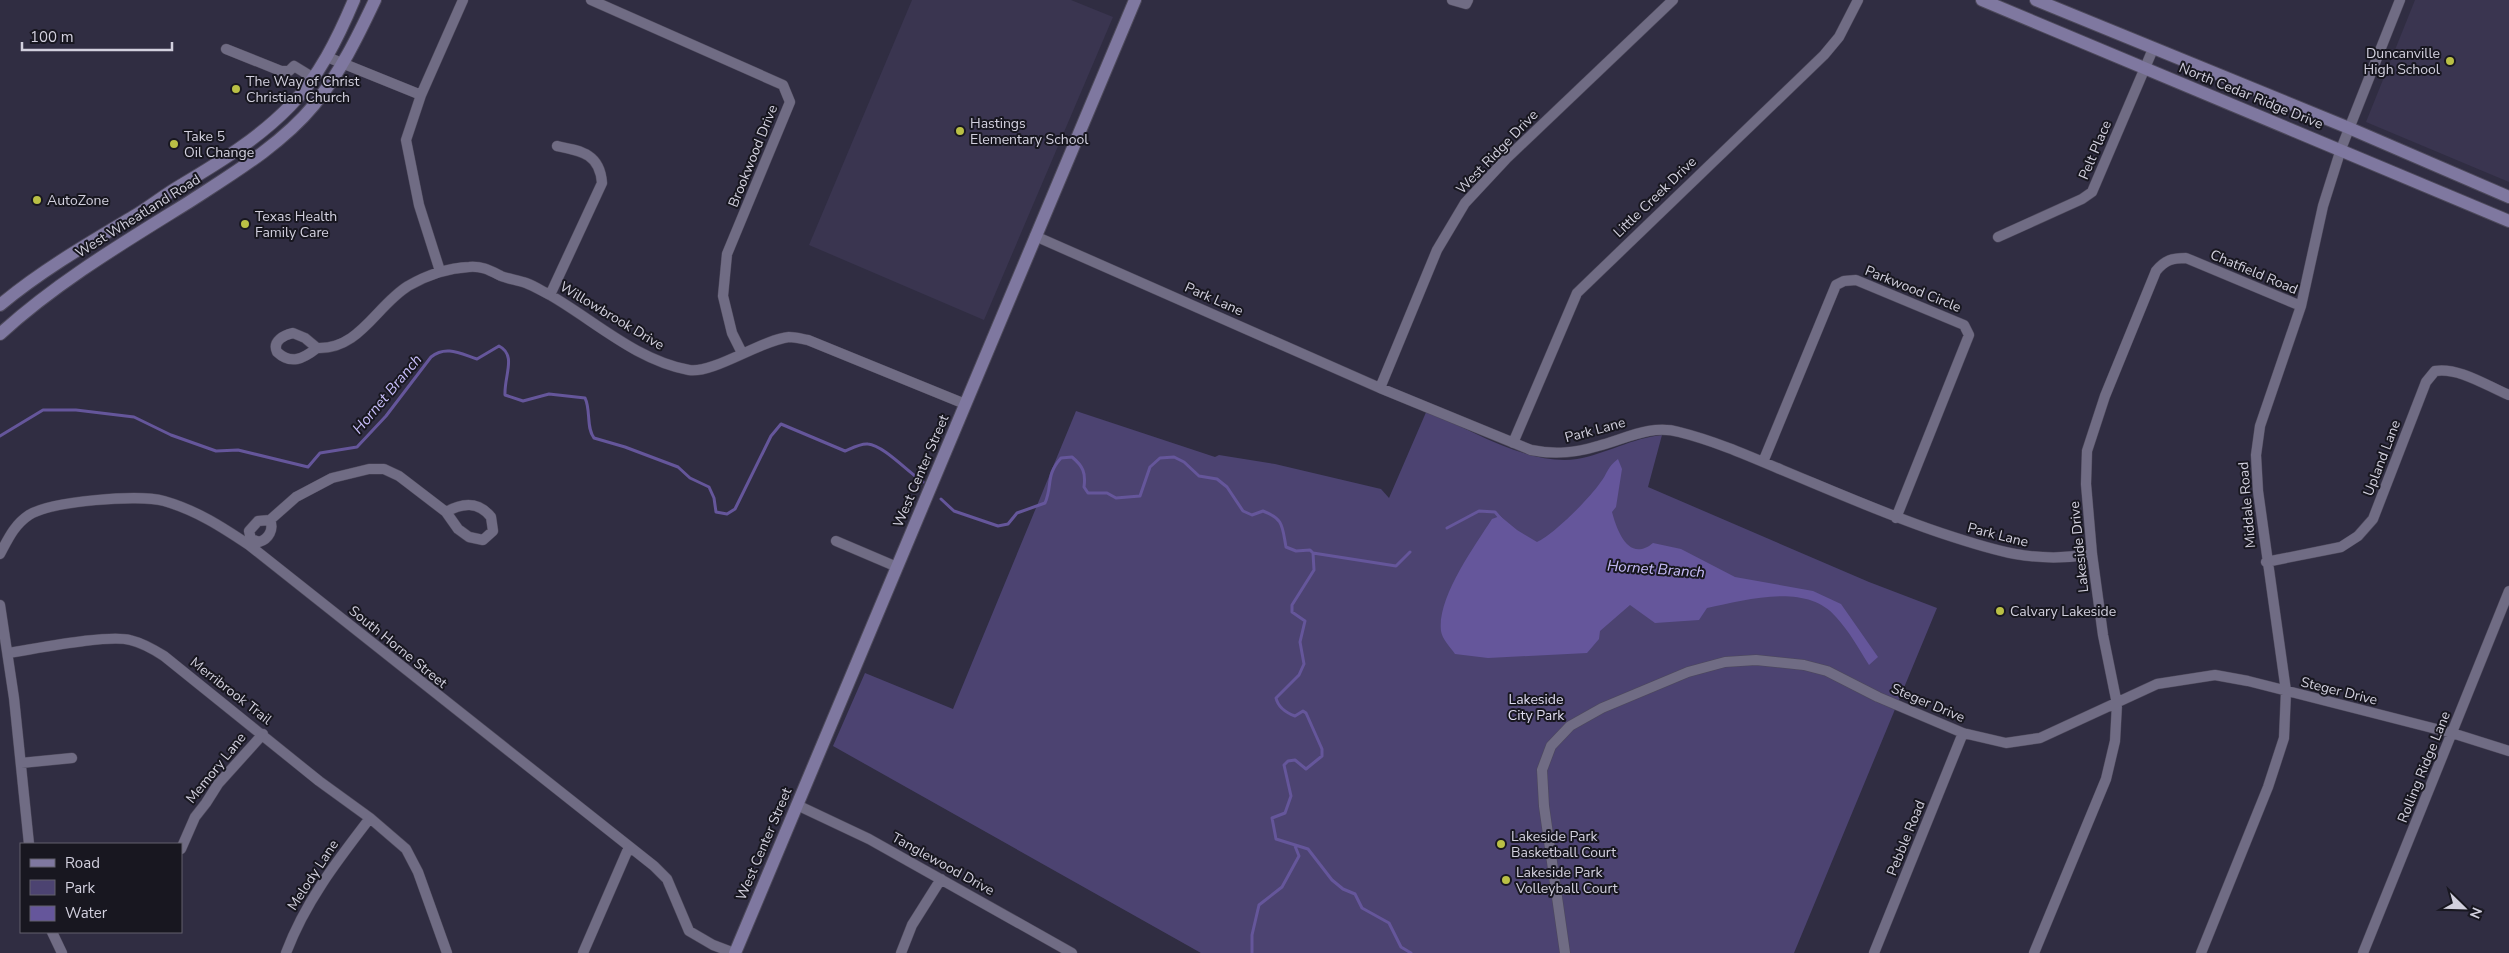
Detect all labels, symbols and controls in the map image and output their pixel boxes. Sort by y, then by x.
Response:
scale bar [22,20,172,52]
text: 100 m [30,27,74,47]
place label: Duncanville High School [2364,44,2441,79]
marker: Duncanville High School [2444,55,2456,67]
street label: North Cedar Ridge Drive [2176,58,2326,134]
place label: The Way of Christ Christian Church [246,72,359,107]
marker: The Way of Christ Christian Church [230,83,242,95]
street label: Brookwood Drive [724,102,782,210]
street label: West Ridge Drive [1452,106,1542,198]
place label: Hastings Elementary School [970,114,1089,149]
street label: Pelt Place [2074,117,2116,183]
marker: Hastings Elementary School [954,125,966,137]
place label: Take 5 Oil Change [184,127,254,162]
marker: Take 5 Oil Change [168,138,180,150]
street label: Little Creek Drive [1609,152,1701,242]
street label: West Wheatland Road [72,170,204,262]
place label: AutoZone [47,191,109,210]
marker: AutoZone [31,194,43,206]
place label: Texas Health Family Care [255,207,337,242]
marker: Texas Health Family Care [239,218,251,230]
street label: Chatfield Road [2207,245,2301,299]
street label: Parkwood Circle [1862,261,1964,317]
street label: Willowbrook Drive [556,277,668,355]
street label: Park Lane [1182,278,1246,320]
water label: Hornet Branch [348,350,426,438]
street label: West Center Street [889,412,953,530]
street label: Park Lane [1563,413,1627,447]
street label: Upland Lane [2359,417,2405,499]
street label: Middale Road [2234,461,2260,549]
street label: Lakeside Drive [2065,500,2093,594]
street label: Park Lane [1966,518,2030,552]
water label: Hornet Branch [1606,556,1706,582]
street label: South Horne Street [345,601,451,693]
place label: Calvary Lakeside [2010,602,2116,621]
marker: Calvary Lakeside [1994,605,2006,617]
street label: Merribrook Trail [186,653,277,730]
street label: Steger Drive [2299,672,2379,710]
street label: Steger Drive [1888,679,1968,727]
park label: Lakeside City Park [1508,690,1565,725]
street label: Rolling Ridge Lane [2393,708,2455,826]
street label: Memory Lane [182,729,250,807]
street label: West Center Street [732,785,796,903]
street label: Pebble Road [1882,797,1930,879]
place label: Lakeside Park Basketball Court [1511,827,1616,862]
street label: Tanglewood Drive [888,828,998,900]
street label: Melody Lane [283,836,343,914]
marker: Lakeside Park Basketball Court [1495,838,1507,850]
legend [20,843,182,933]
text: Road [65,853,100,873]
place label: Lakeside Park Volleyball Court [1515,863,1618,898]
marker: Lakeside Park Volleyball Court [1500,874,1512,886]
text: Park [65,878,95,898]
north arrow [2439,883,2489,933]
text: Water [65,903,108,923]
text: N [2465,904,2486,921]

